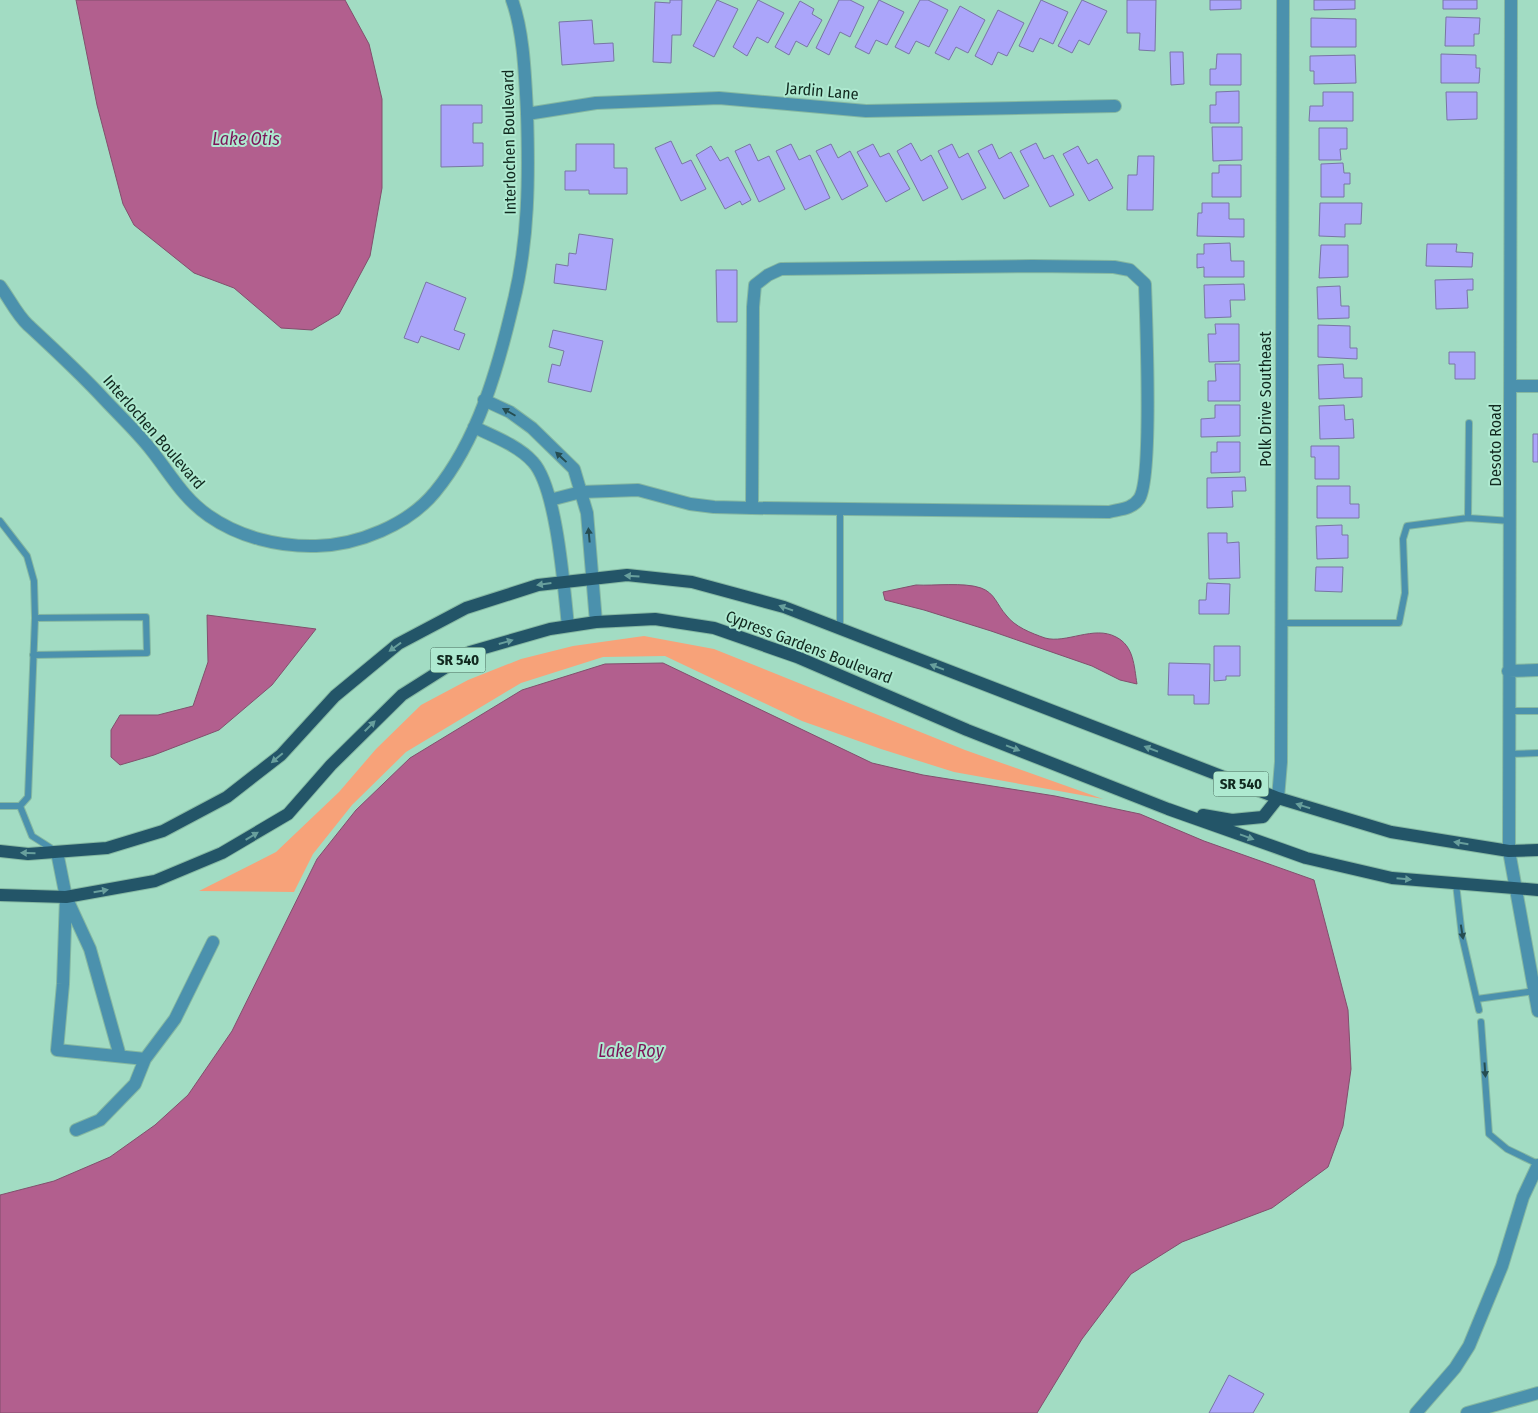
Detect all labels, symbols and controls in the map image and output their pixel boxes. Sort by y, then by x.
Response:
street label: Interlochen Boulevard [498,69,520,215]
street label: Jardin Lane [785,78,859,104]
water label: Lake Otis [212,128,280,150]
street label: Polk Drive Southeast [1256,331,1275,467]
street label: Interlochen Boulevard [99,371,209,493]
street label: Desoto Road [1486,404,1505,486]
one-way arrow [502,408,515,417]
one-way arrow [555,451,567,463]
one-way arrow [585,527,593,543]
one-way arrow [624,572,640,580]
one-way arrow [536,580,552,588]
one-way arrow [778,604,793,611]
street label: Cypress Gardens Boulevard [723,606,895,688]
one-way arrow [499,637,514,645]
one-way arrow [389,641,402,652]
road number: SR 540 [430,648,486,672]
one-way arrow [930,662,944,670]
one-way arrow [364,720,376,732]
one-way arrow [1006,744,1021,752]
one-way arrow [1143,745,1158,753]
one-way arrow [271,752,284,763]
road number: SR 540 [1214,772,1268,796]
one-way arrow [1295,801,1310,809]
one-way arrow [245,831,258,840]
one-way arrow [1240,834,1255,841]
one-way arrow [1453,839,1469,847]
one-way arrow [20,849,36,857]
one-way arrow [1396,875,1412,883]
one-way arrow [93,886,109,894]
one-way arrow [1458,925,1466,941]
water label: Lake Roy [598,1040,665,1062]
one-way arrow [1481,1063,1489,1079]

